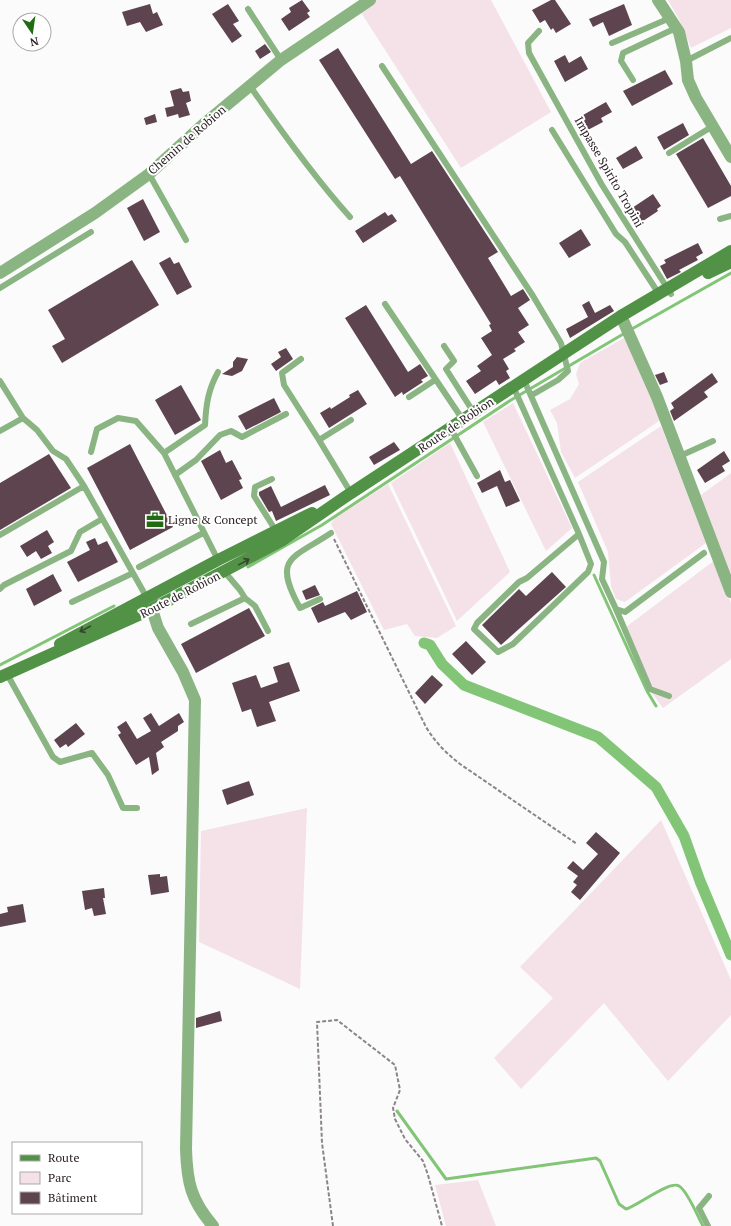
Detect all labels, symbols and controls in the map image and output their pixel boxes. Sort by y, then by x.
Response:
north arrow [12,12,52,52]
text: N [28,34,40,50]
street label: Chemin de Robion [145,102,229,178]
street label: Impasse Spirito Tropini [572,114,647,230]
street label: Route de Robion [415,394,496,455]
office icon: Ligne & Concept [145,510,165,530]
place label: Ligne & Concept [168,512,258,527]
one-way arrow [238,557,250,565]
street label: Route de Robion [137,568,222,621]
one-way arrow [79,626,91,634]
legend [12,1142,142,1214]
text: Route [48,1150,79,1165]
text: Parc [48,1170,72,1185]
text: Bâtiment [48,1190,98,1205]

